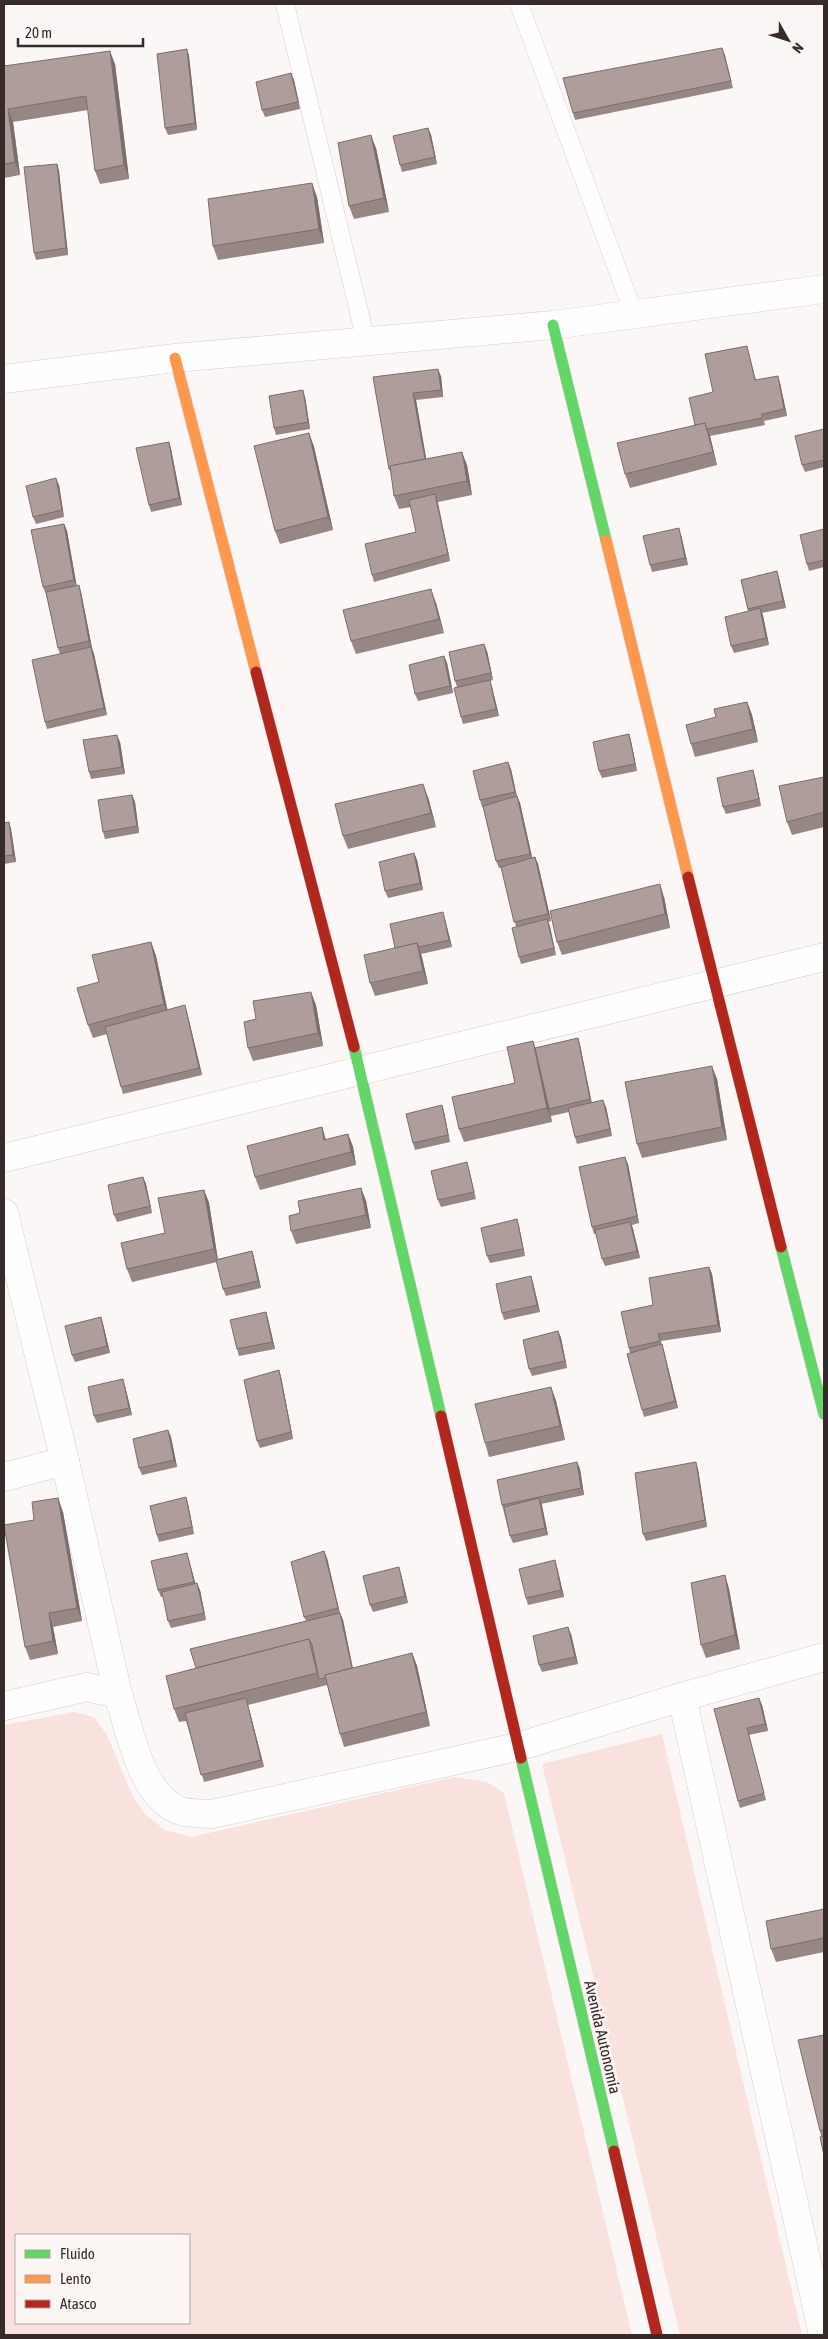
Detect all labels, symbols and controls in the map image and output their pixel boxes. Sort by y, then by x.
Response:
scale bar [18,15,142,47]
north arrow [763,15,813,65]
text: 20 m [25,24,52,41]
text: N [789,40,807,56]
street label: Avenida Autonomía [581,1979,625,2095]
legend [15,2234,190,2324]
text: Fluido [60,2245,95,2262]
text: Lento [60,2270,91,2287]
text: Atasco [60,2295,97,2312]

